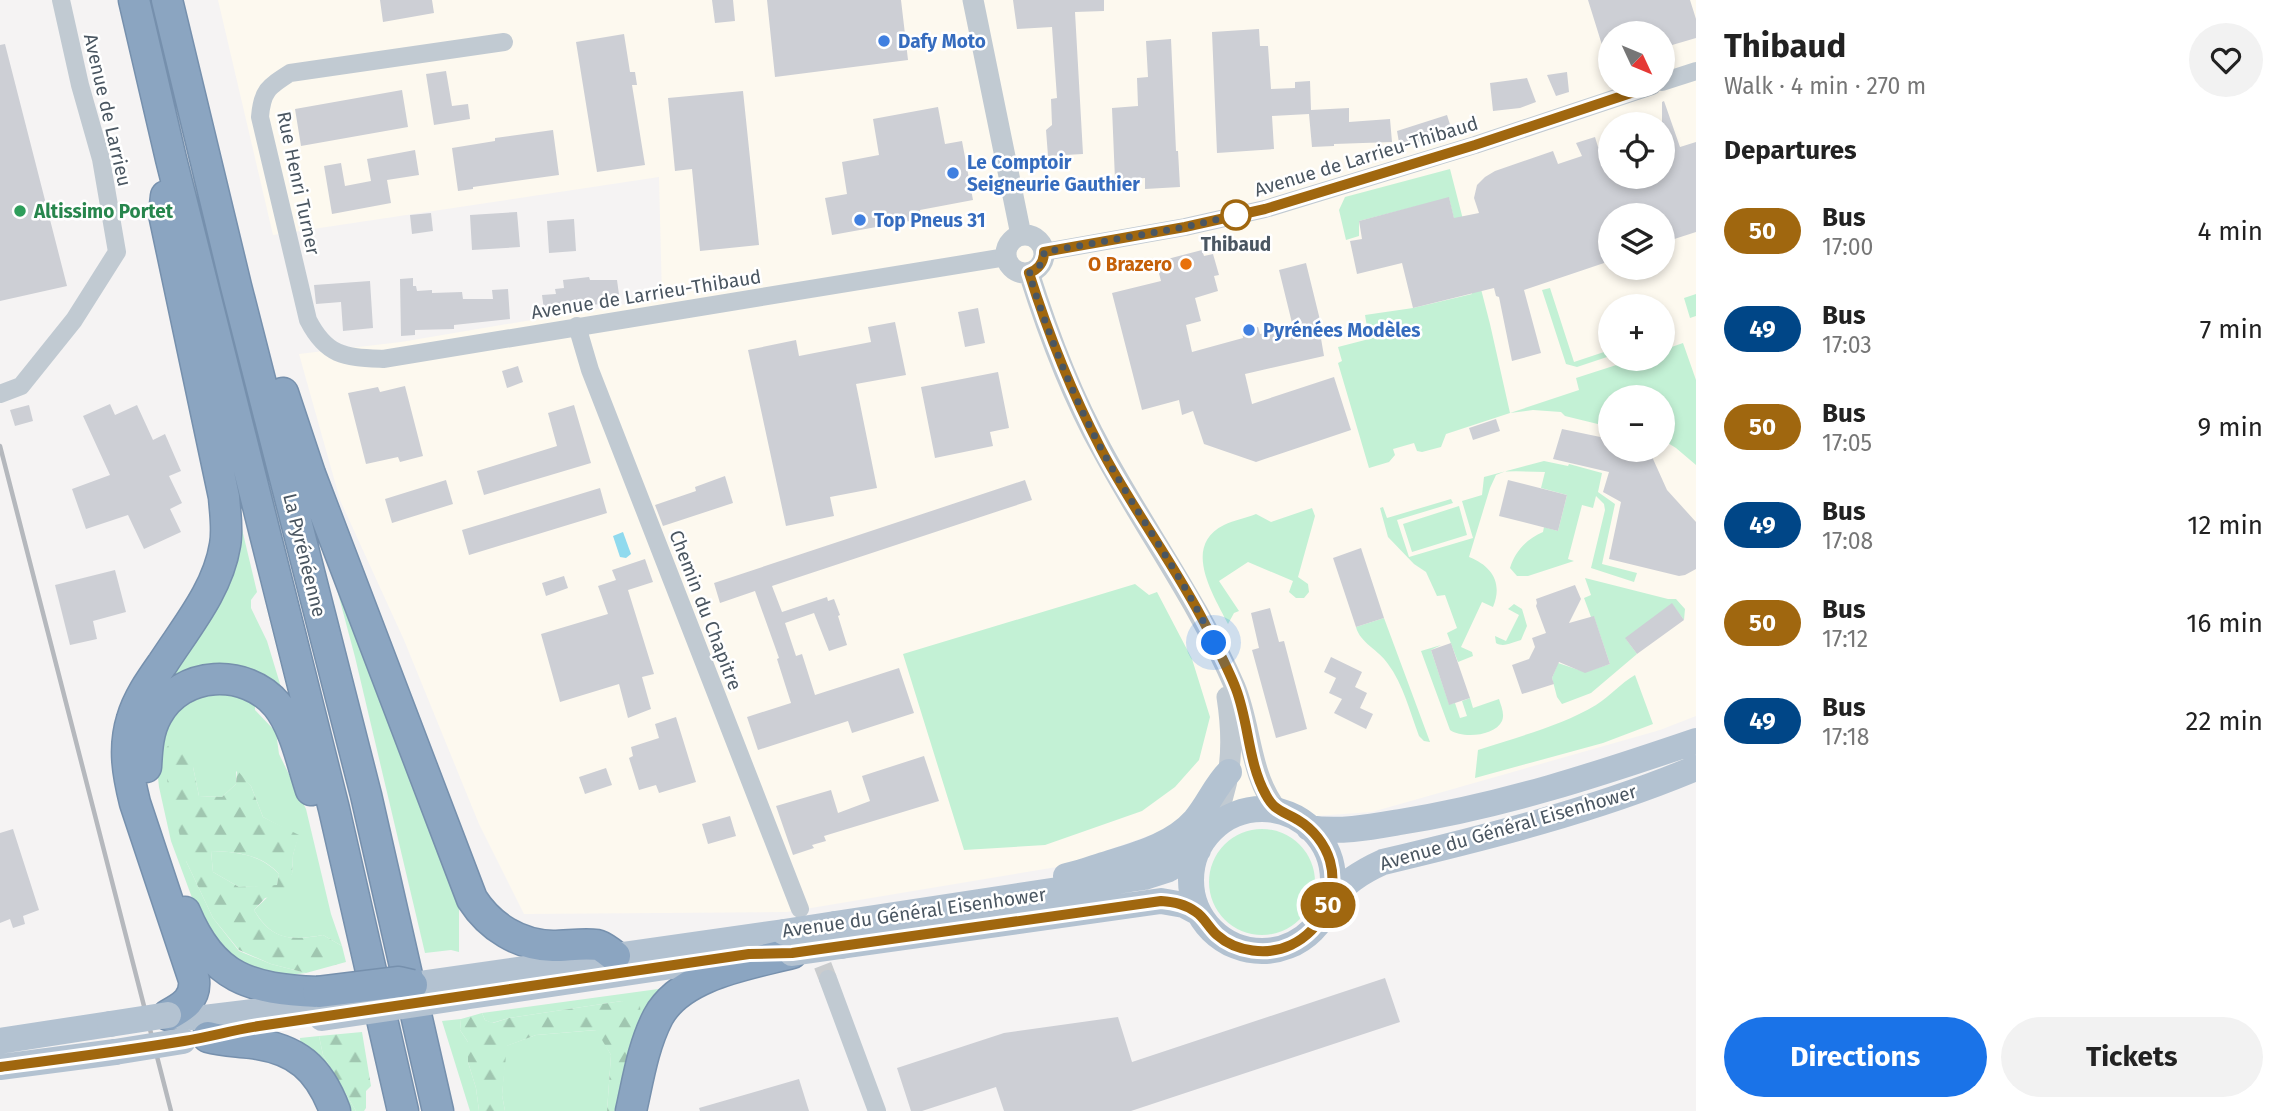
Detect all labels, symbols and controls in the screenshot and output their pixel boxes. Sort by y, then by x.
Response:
north arrow [1598,21,1675,98]
map controls [1598,21,1675,462]
button: heart [2189,23,2263,97]
text: Thibaud [1724,26,1846,66]
place label: Dafy Moto [898,30,986,53]
street label: Avenue de Larrieu [79,32,136,189]
marker: Dafy Moto [876,33,892,49]
text: Walk · 4 min · 270 m [1724,72,1926,100]
street label: Rue Henri Turner [272,109,325,258]
street label: Avenue de Larrieu-Thibaud [1251,111,1481,202]
button: locate [1598,112,1675,189]
text: Departures [1724,135,1857,166]
place label: Le Comptoir Seigneurie Gauthier [967,151,1140,196]
marker: Le Comptoir Seigneurie Gauthier [945,165,961,181]
place label: Altissimo Portet [33,200,174,223]
marker: Thibaud [1221,200,1251,230]
text: Bus [1822,202,1865,233]
marker: Altissimo Portet [12,203,28,219]
button: layers [1598,203,1675,280]
place label: Top Pneus 31 [874,209,985,232]
marker: Top Pneus 31 [852,212,868,228]
text: 4 min [2197,216,2263,247]
text: 50 [1749,217,1776,245]
place label: Thibaud [1201,233,1271,256]
text: 17:00 [1822,233,1873,261]
place label: O Brazero [1088,253,1172,276]
marker: O Brazero [1178,256,1194,272]
street label: Avenue de Larrieu-Thibaud [529,265,763,324]
button: + [1598,294,1675,371]
text: Bus [1822,300,1865,331]
text: 7 min [2200,314,2263,345]
text: 49 [1749,315,1776,343]
place label: Pyrénées Modèles [1263,319,1420,342]
marker: Pyrénées Modèles [1241,322,1257,338]
text: 17:03 [1822,331,1872,359]
button: − [1598,385,1675,462]
text: Bus [1822,398,1865,429]
text: 9 min [2198,412,2263,443]
text: 50 [1749,413,1776,441]
text: 17:05 [1822,429,1872,457]
street label: La Pyrénéenne [278,491,331,619]
text: Bus [1822,496,1865,527]
text: 12 min [2187,510,2263,541]
text: 49 [1749,511,1776,539]
street label: Chemin du Chapitre [664,527,747,694]
text: 17:08 [1822,527,1873,555]
text: Bus [1822,594,1865,625]
text: 16 min [2186,608,2263,639]
text: 50 [1749,609,1776,637]
your location [1196,625,1231,660]
text: 17:12 [1822,625,1868,653]
text: Bus [1822,692,1865,723]
text: 22 min [2186,706,2263,737]
text: 49 [1749,707,1776,735]
text: 17:18 [1822,723,1869,751]
street label: Avenue du Général Eisenhower [1377,780,1640,875]
street label: Avenue du Général Eisenhower [781,882,1048,942]
line badge: 50 [1296,882,1360,928]
text: 50 [1315,891,1341,919]
button: Directions [1724,1017,1987,1097]
button: Tickets [2001,1017,2263,1097]

